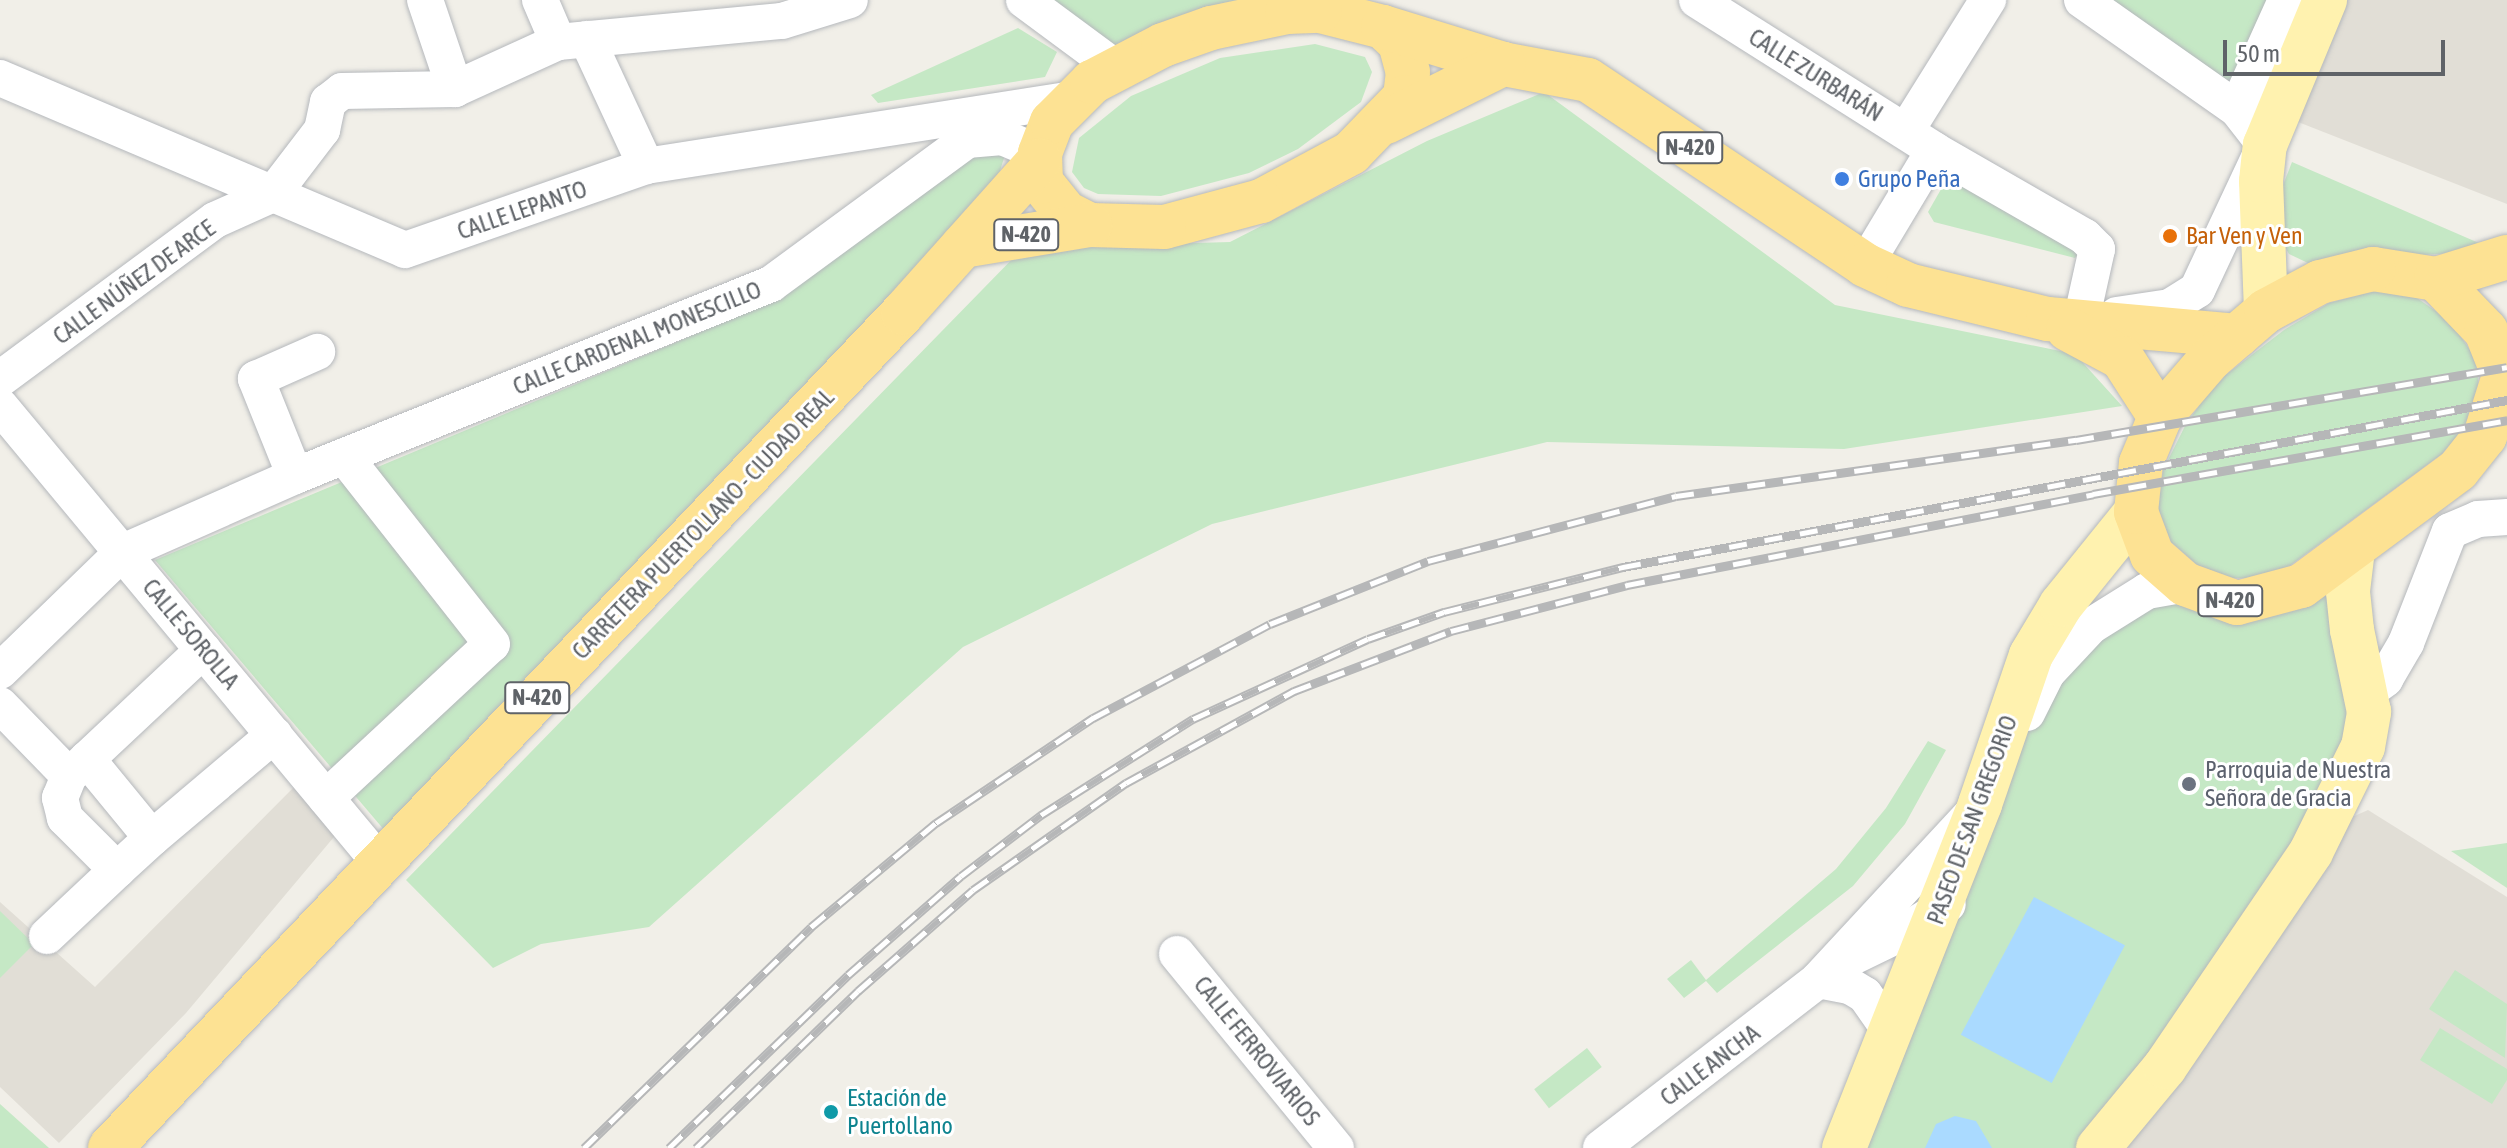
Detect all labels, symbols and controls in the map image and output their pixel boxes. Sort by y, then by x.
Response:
street label: CALLE ZURBARÁN [1744,22,1888,128]
scale bar [2227,24,2449,74]
text: 50 m [2237,40,2280,67]
road number: N-420 [1656,130,1724,166]
place label: Grupo Peña [1858,165,1961,193]
marker: Grupo Peña [1833,170,1851,188]
street label: CALLE LEPANTO [454,174,590,246]
street label: CALLE NÚÑEZ DE ARCE [47,214,221,350]
road number: N-420 [992,217,1060,253]
place label: Bar Ven y Ven [2186,222,2303,250]
marker: Bar Ven y Ven [2161,227,2179,245]
street label: CALLE CARDENAL MONESCILLO [509,275,765,401]
street label: CARRETERA PUERTOLLANO - CIUDAD REAL [566,383,840,665]
street label: CALLE SOROLLA [137,573,245,695]
road number: N-420 [2196,583,2264,619]
road number: N-420 [503,680,571,716]
street label: PASEO DE SAN GREGORIO [1921,712,2023,928]
place label: Parroquia de Nuestra Señora de Gracia [2205,756,2391,812]
marker: Parroquia de Nuestra Señora de Gracia [2180,775,2198,793]
street label: CALLE FERROVIARIOS [1188,970,1326,1132]
street label: CALLE ANCHA [1655,1018,1765,1112]
place label: Estación de Puertollano [847,1084,953,1140]
marker: Estación de Puertollano [822,1103,840,1121]

